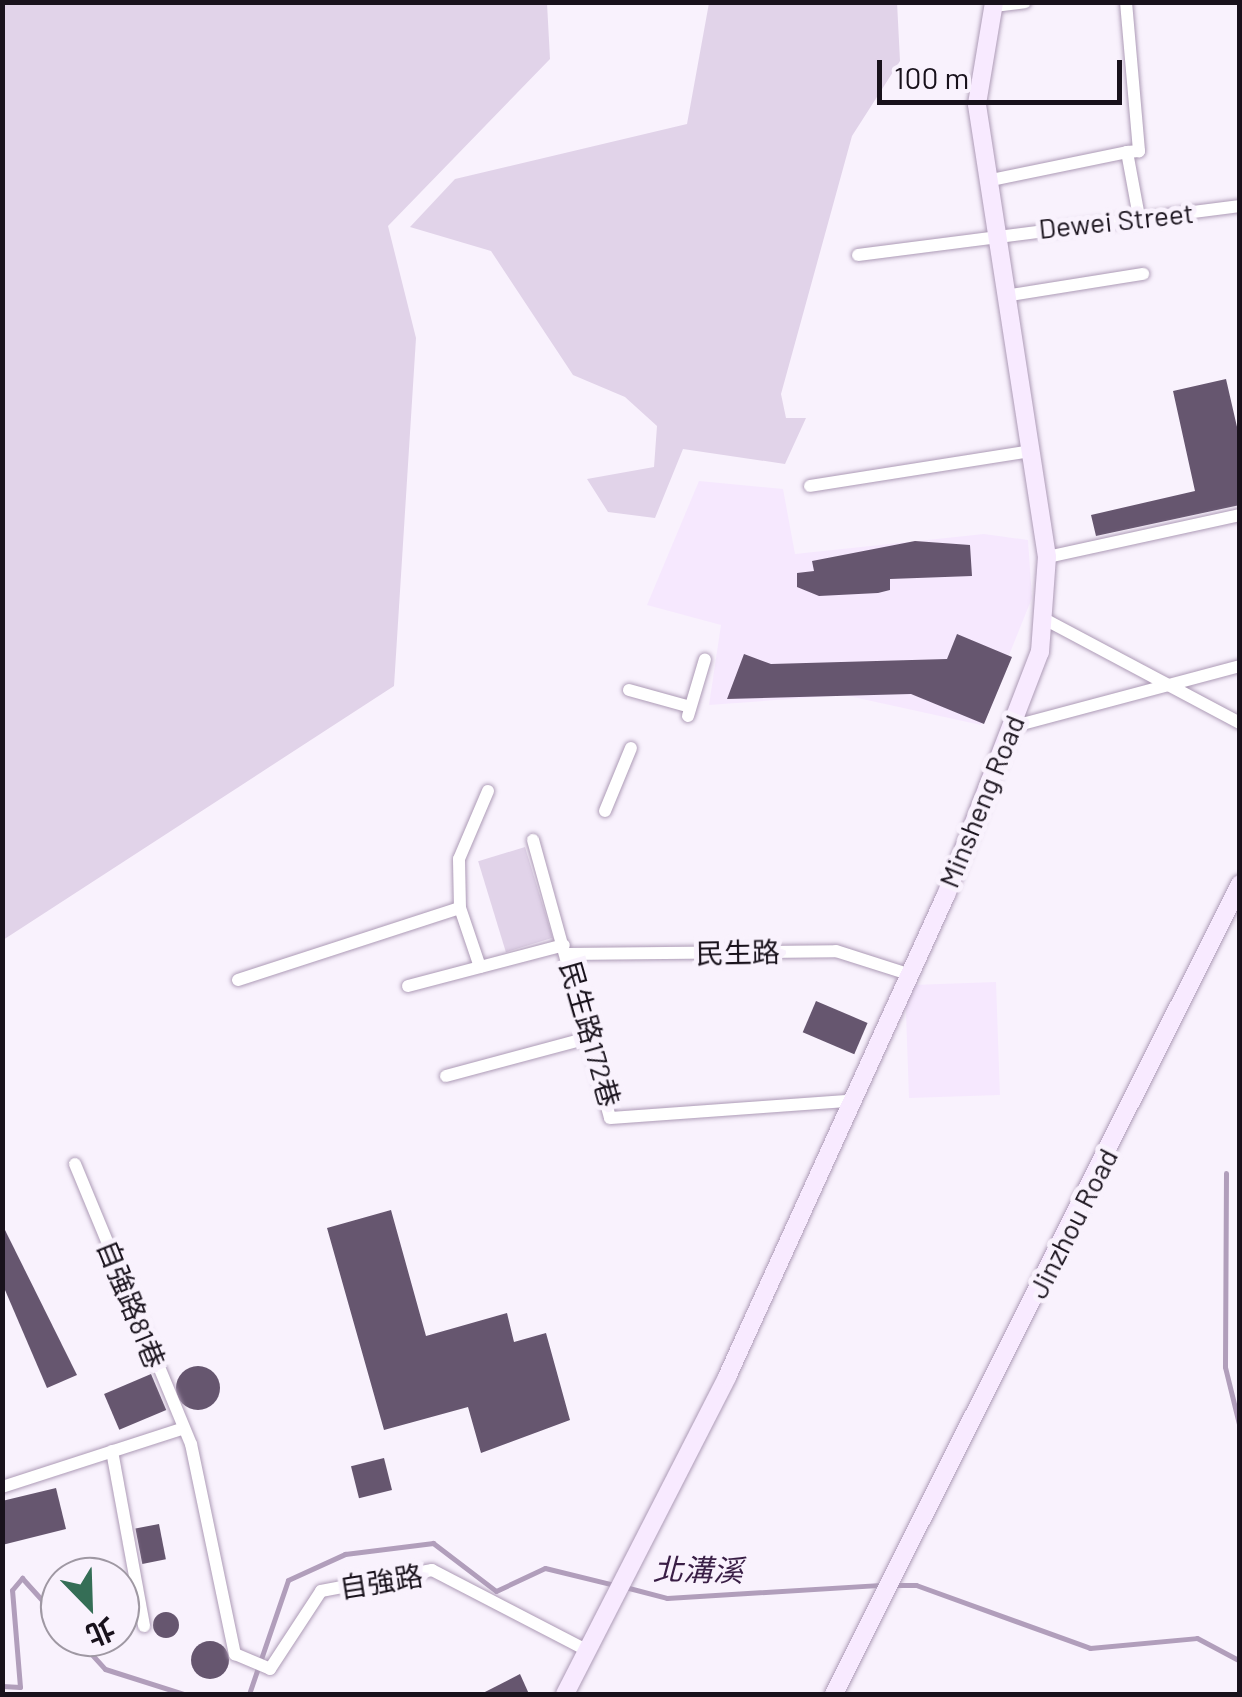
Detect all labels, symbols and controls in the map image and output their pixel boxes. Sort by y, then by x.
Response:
scale bar [882,40,1127,102]
text: 100 m [894,59,969,95]
street label: Dewei Street [1037,195,1195,245]
street label: Minsheng Road [931,710,1031,892]
street label: 民生路 [696,934,780,970]
street label: 民生路172巷 [554,957,628,1111]
street label: Jinzhou Road [1020,1143,1124,1303]
street label: 自強路81巷 [91,1235,173,1373]
water label: 北溝溪 [653,1550,743,1588]
north arrow [40,1557,140,1657]
street label: 自強路 [337,1558,425,1604]
text: 北 [81,1612,120,1654]

